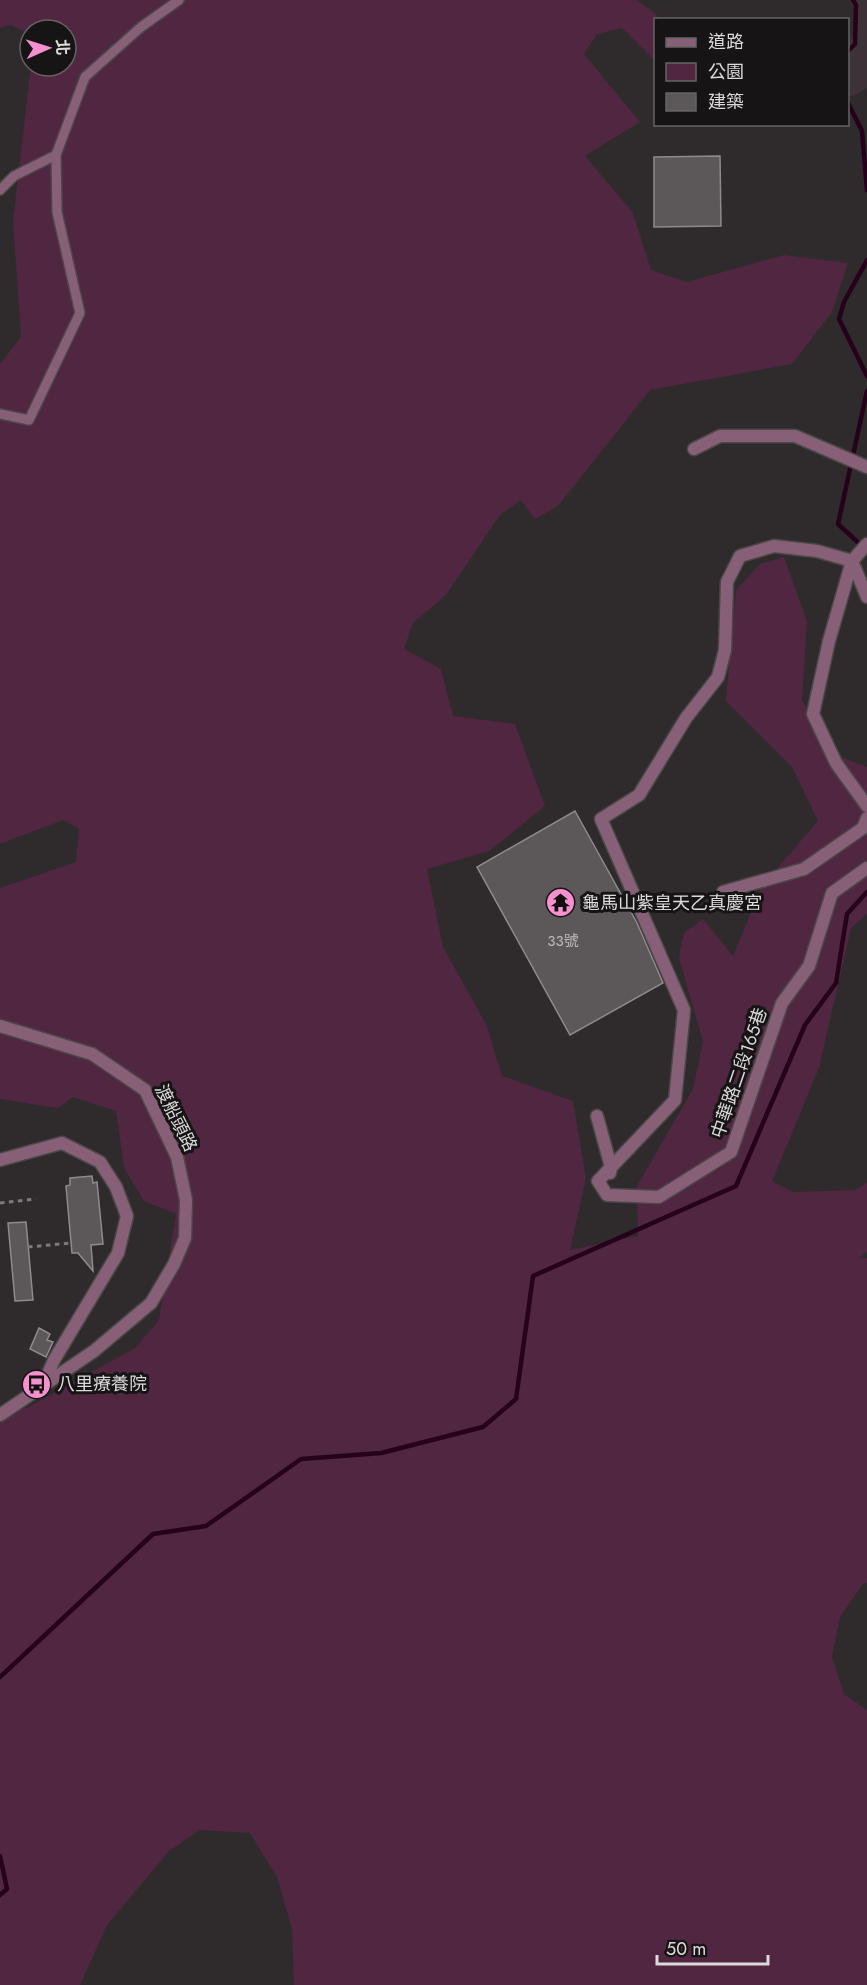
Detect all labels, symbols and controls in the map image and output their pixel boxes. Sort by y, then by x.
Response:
north arrow [18,18,78,78]
legend [654,18,849,126]
text: 道路 [708,29,744,55]
text: 北 [51,39,74,56]
text: 公園 [708,59,744,85]
text: 建築 [708,89,744,115]
temple icon: 龜馬山紫皇天乙真慶宮 [545,887,577,919]
place label: 龜馬山紫皇天乙真慶宮 [582,890,762,916]
house number: 33號 [547,930,579,952]
street label: 中華路二段165巷 [704,1004,774,1142]
street label: 渡船頭路 [149,1080,203,1156]
bus stop icon: 八里療養院 [20,1368,52,1400]
place label: 八里療養院 [57,1371,147,1397]
scale bar [657,1928,768,1966]
text: 50 m [666,1936,706,1962]

